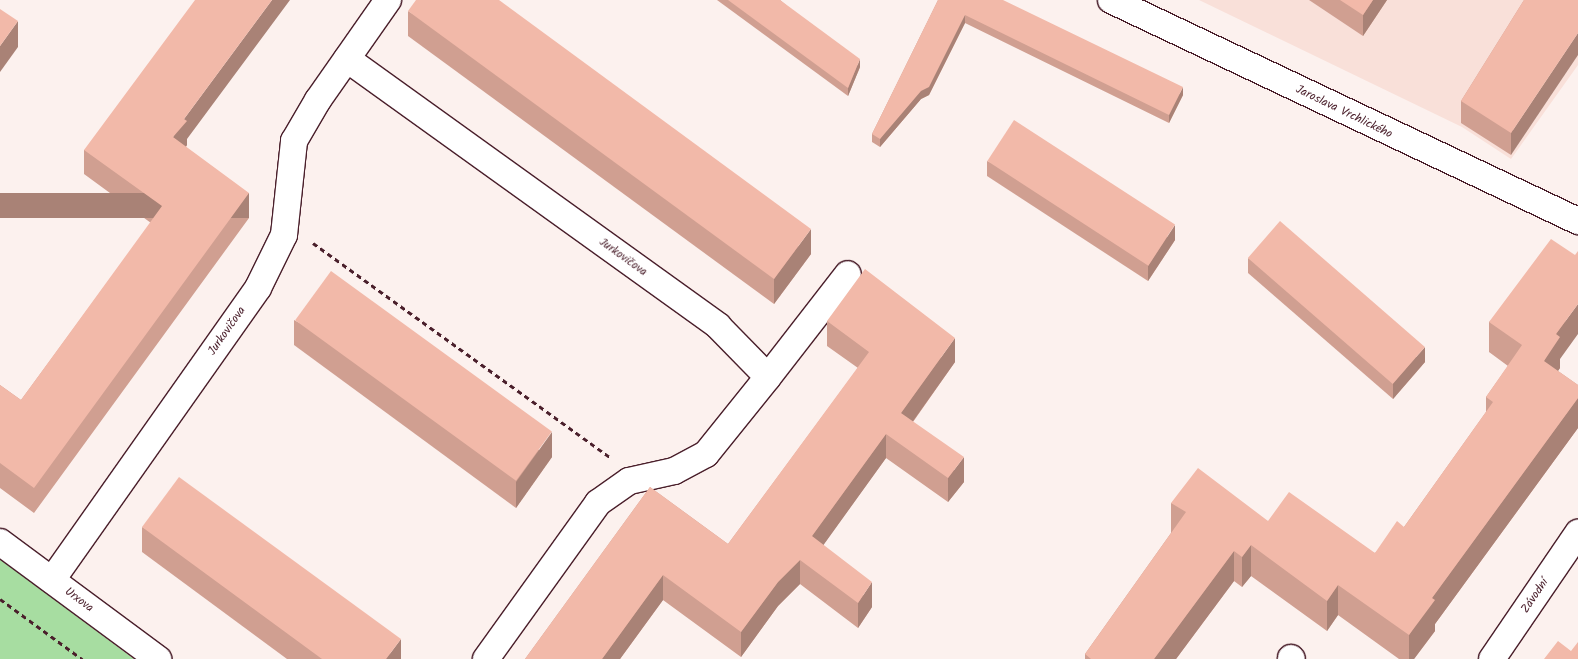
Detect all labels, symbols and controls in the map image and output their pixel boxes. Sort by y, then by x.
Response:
street label: Jaroslava Vrchlického [1293,82,1395,142]
street label: Jurkovičova [596,235,650,279]
street label: Jurkovičova [205,304,249,358]
street label: Závodní [1518,576,1552,616]
street label: Urxova [62,585,96,615]

